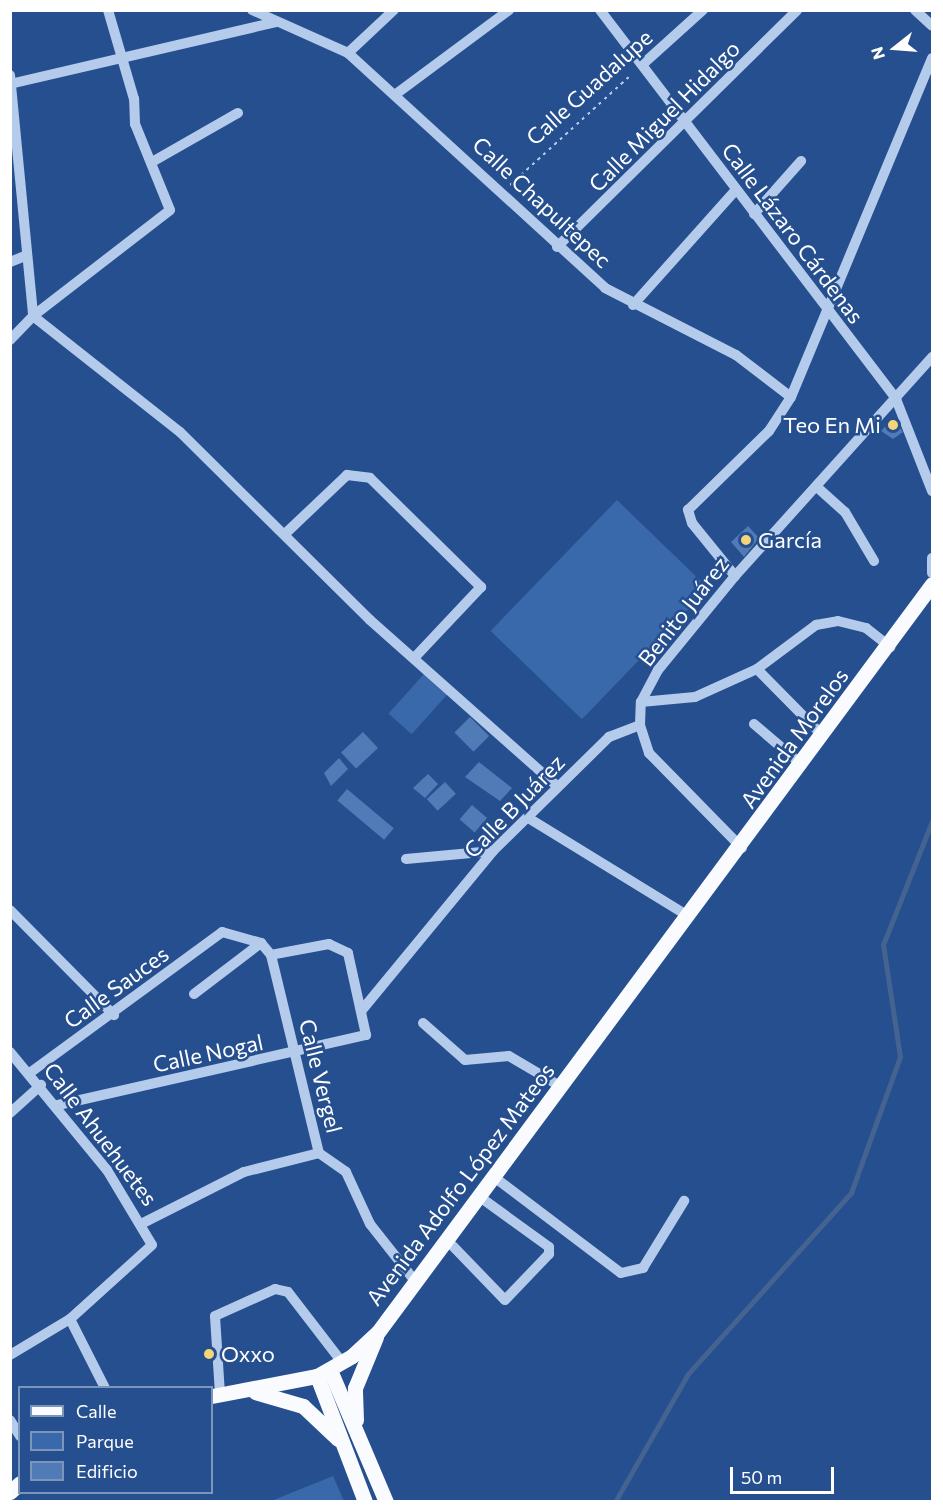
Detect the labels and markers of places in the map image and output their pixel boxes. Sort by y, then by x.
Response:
place label: Teo En Mi [783,412,881,438]
marker: Teo En Mi [886,418,900,432]
place label: García [758,527,822,553]
marker: García [739,533,753,547]
place label: Oxxo [221,1341,275,1367]
marker: Oxxo [202,1347,216,1361]

